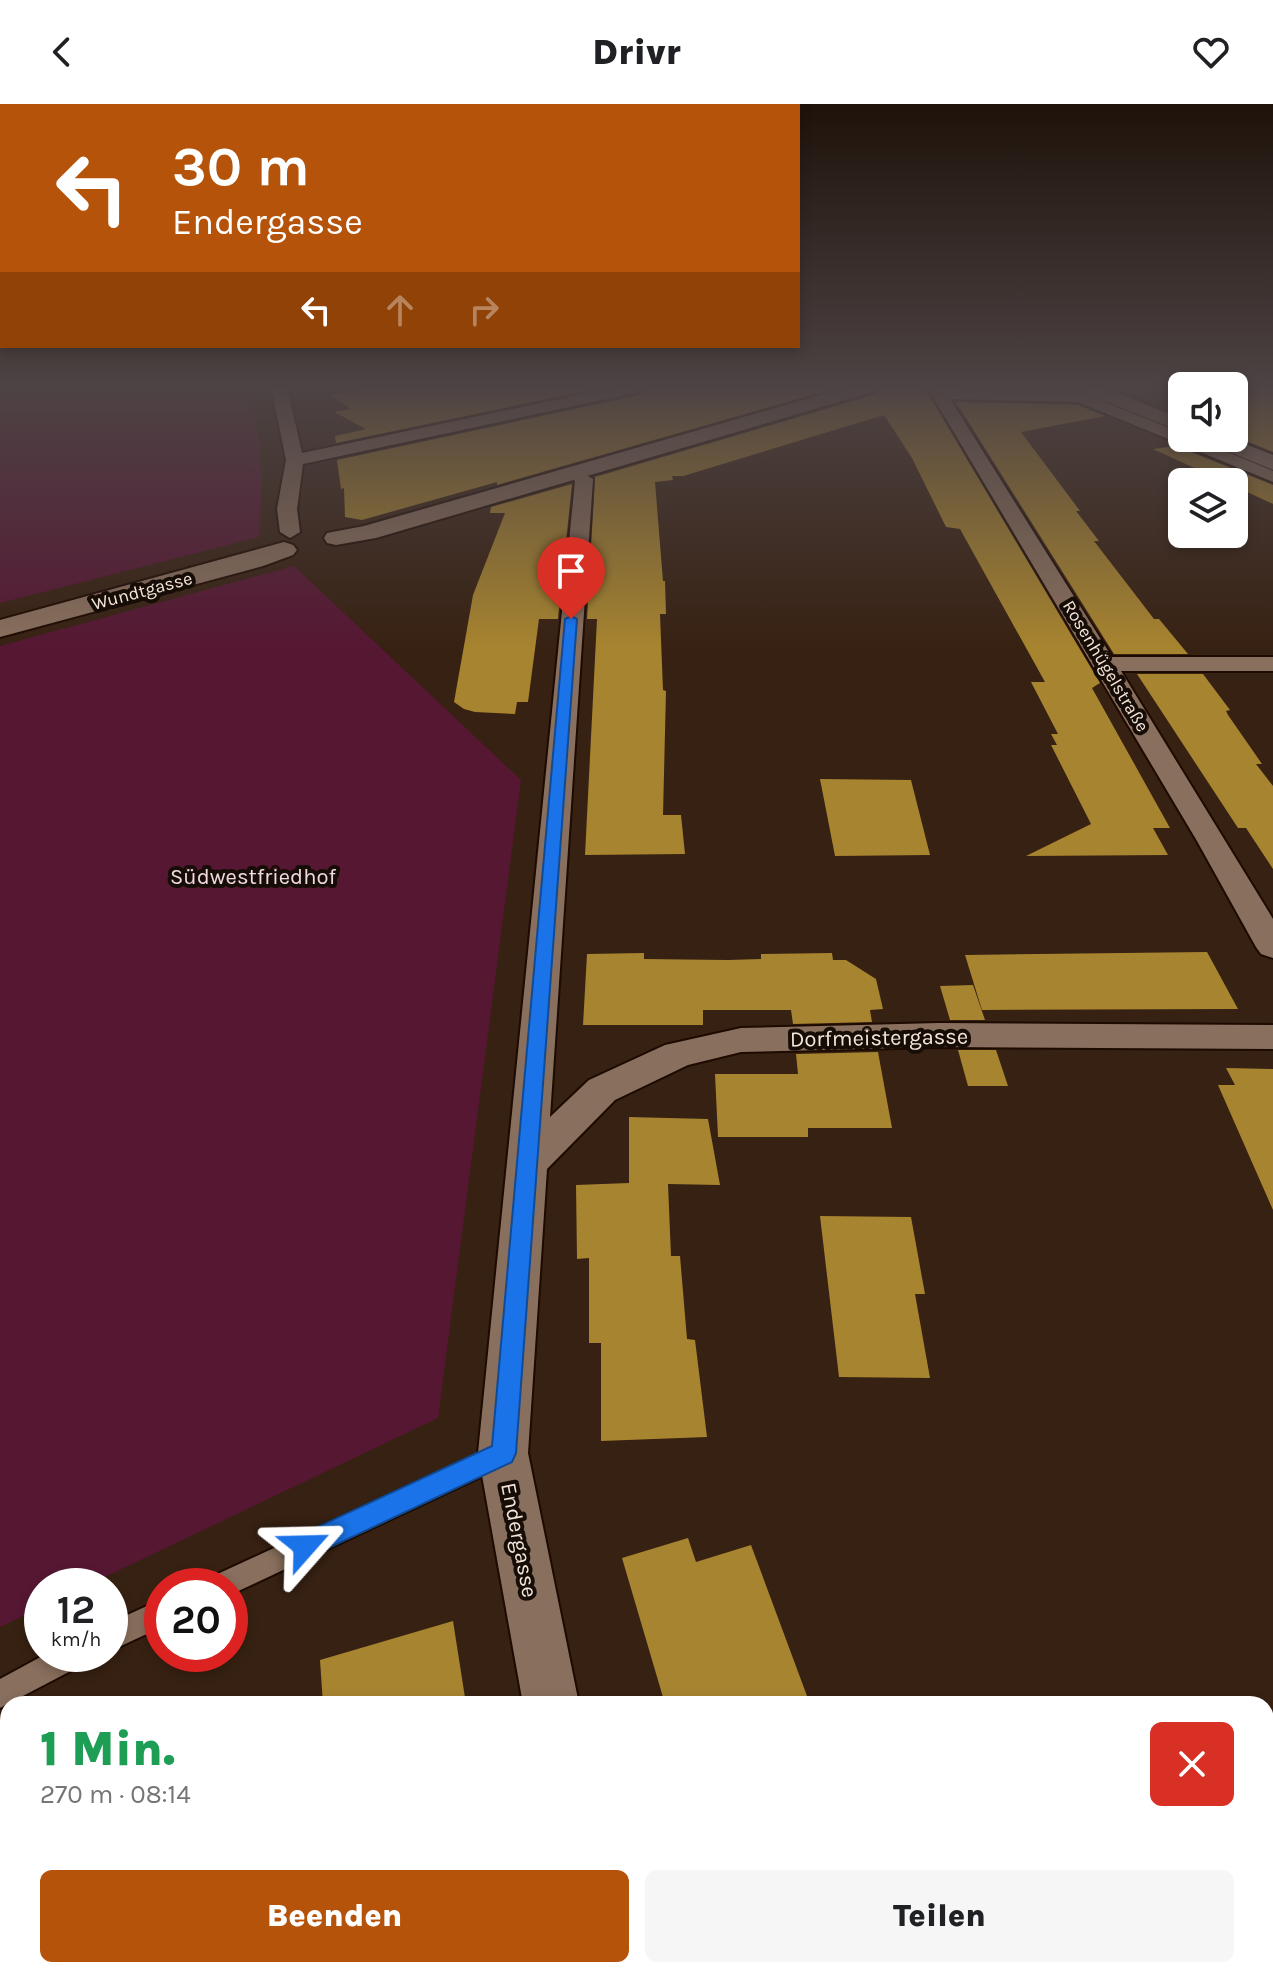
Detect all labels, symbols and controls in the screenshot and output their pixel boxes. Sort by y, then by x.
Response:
icon: back [40,30,84,74]
icon: heart [1189,30,1233,74]
text: Drivr [592,31,681,73]
text: 30 m [172,134,310,199]
icon: left [40,136,144,240]
text: Endergasse [172,201,363,243]
icon: left [294,288,338,332]
icon: ahead [378,288,422,332]
icon: right [462,288,506,332]
map controls [1168,372,1248,548]
button: sound [1168,372,1248,452]
button: layers [1168,468,1248,548]
pin [537,537,605,619]
icon: arrive [549,549,593,593]
street label: Wundtgasse [89,567,195,615]
street label: Rosenhügelstraße [1058,596,1154,736]
park label: Südwestfriedhof [170,864,336,890]
street label: Dorfmeistergasse [790,1023,968,1053]
street label: Endergasse [495,1481,543,1600]
position arrow [263,1504,347,1588]
speed limit sign: 20 [144,1568,248,1672]
text: 12 [57,1586,95,1633]
text: km/h [51,1628,101,1651]
text: 1 Min. [40,1721,175,1777]
button: close [1150,1722,1234,1806]
text: 270 m · 08:14 [40,1779,191,1810]
button: Beenden [40,1870,629,1962]
button: Teilen [645,1870,1234,1962]

